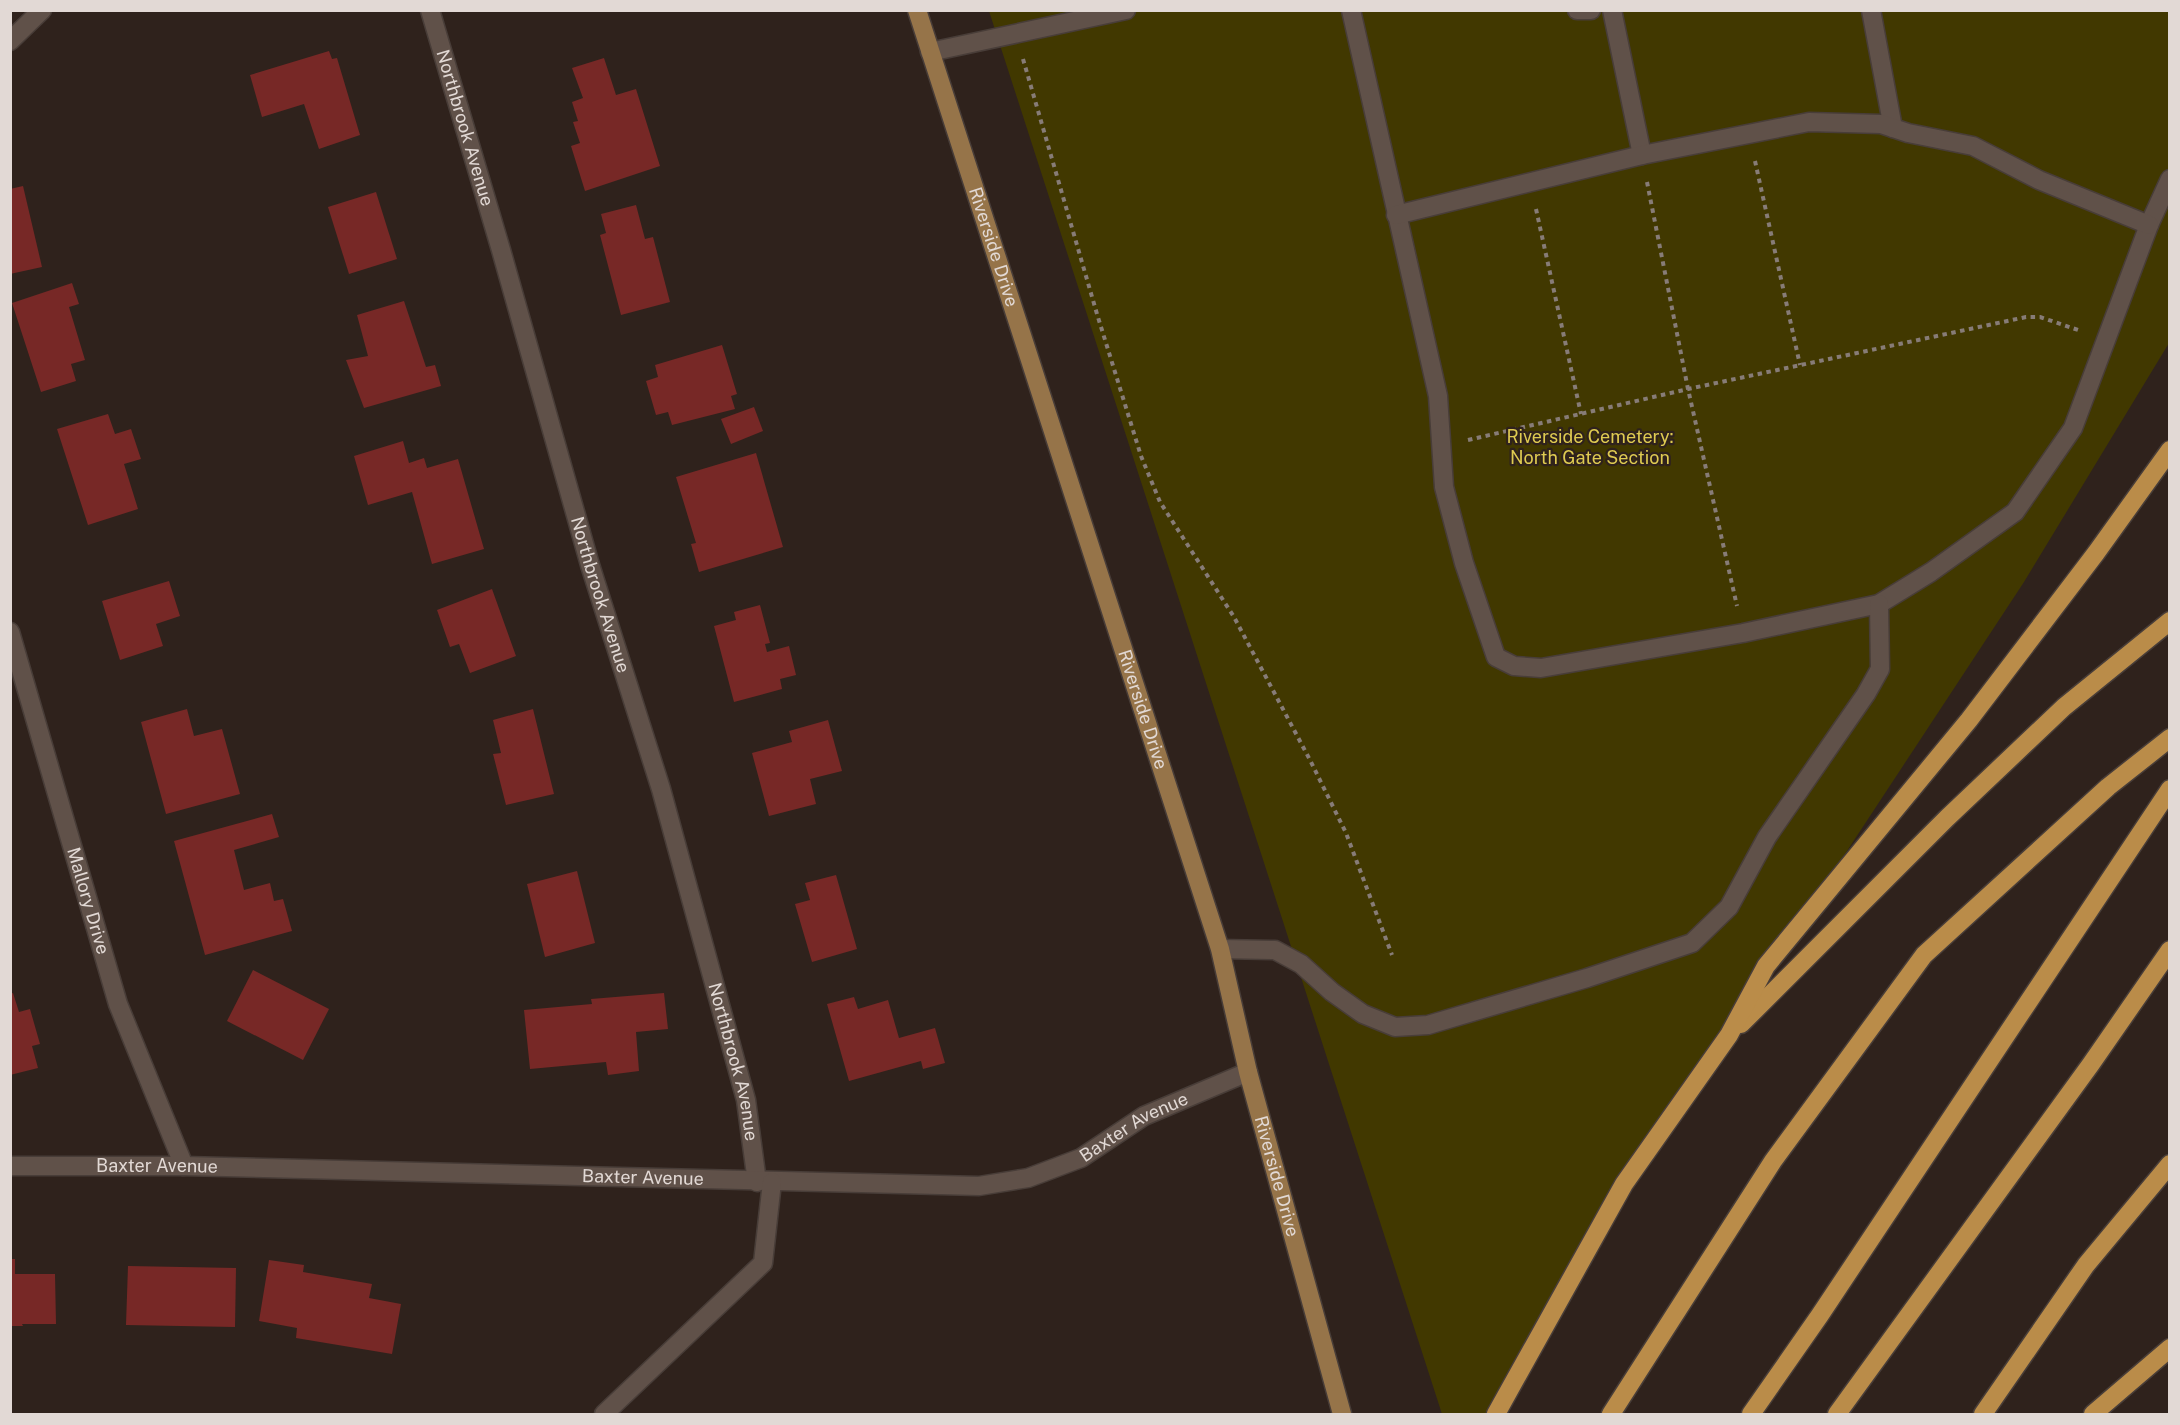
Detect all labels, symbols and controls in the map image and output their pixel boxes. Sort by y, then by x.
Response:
street label: Northbrook Avenue [432,47,498,209]
street label: Riverside Drive [965,184,1023,309]
park label: Riverside Cemetery: North Gate Section [1506,426,1674,468]
street label: Northbrook Avenue [567,514,634,675]
street label: Riverside Drive [1114,647,1172,772]
street label: Mallory Drive [63,845,114,957]
street label: Northbrook Avenue [704,980,762,1142]
street label: Baxter Avenue [1075,1088,1191,1166]
street label: Riverside Drive [1251,1113,1304,1239]
street label: Baxter Avenue [96,1155,218,1177]
street label: Baxter Avenue [582,1165,704,1189]

